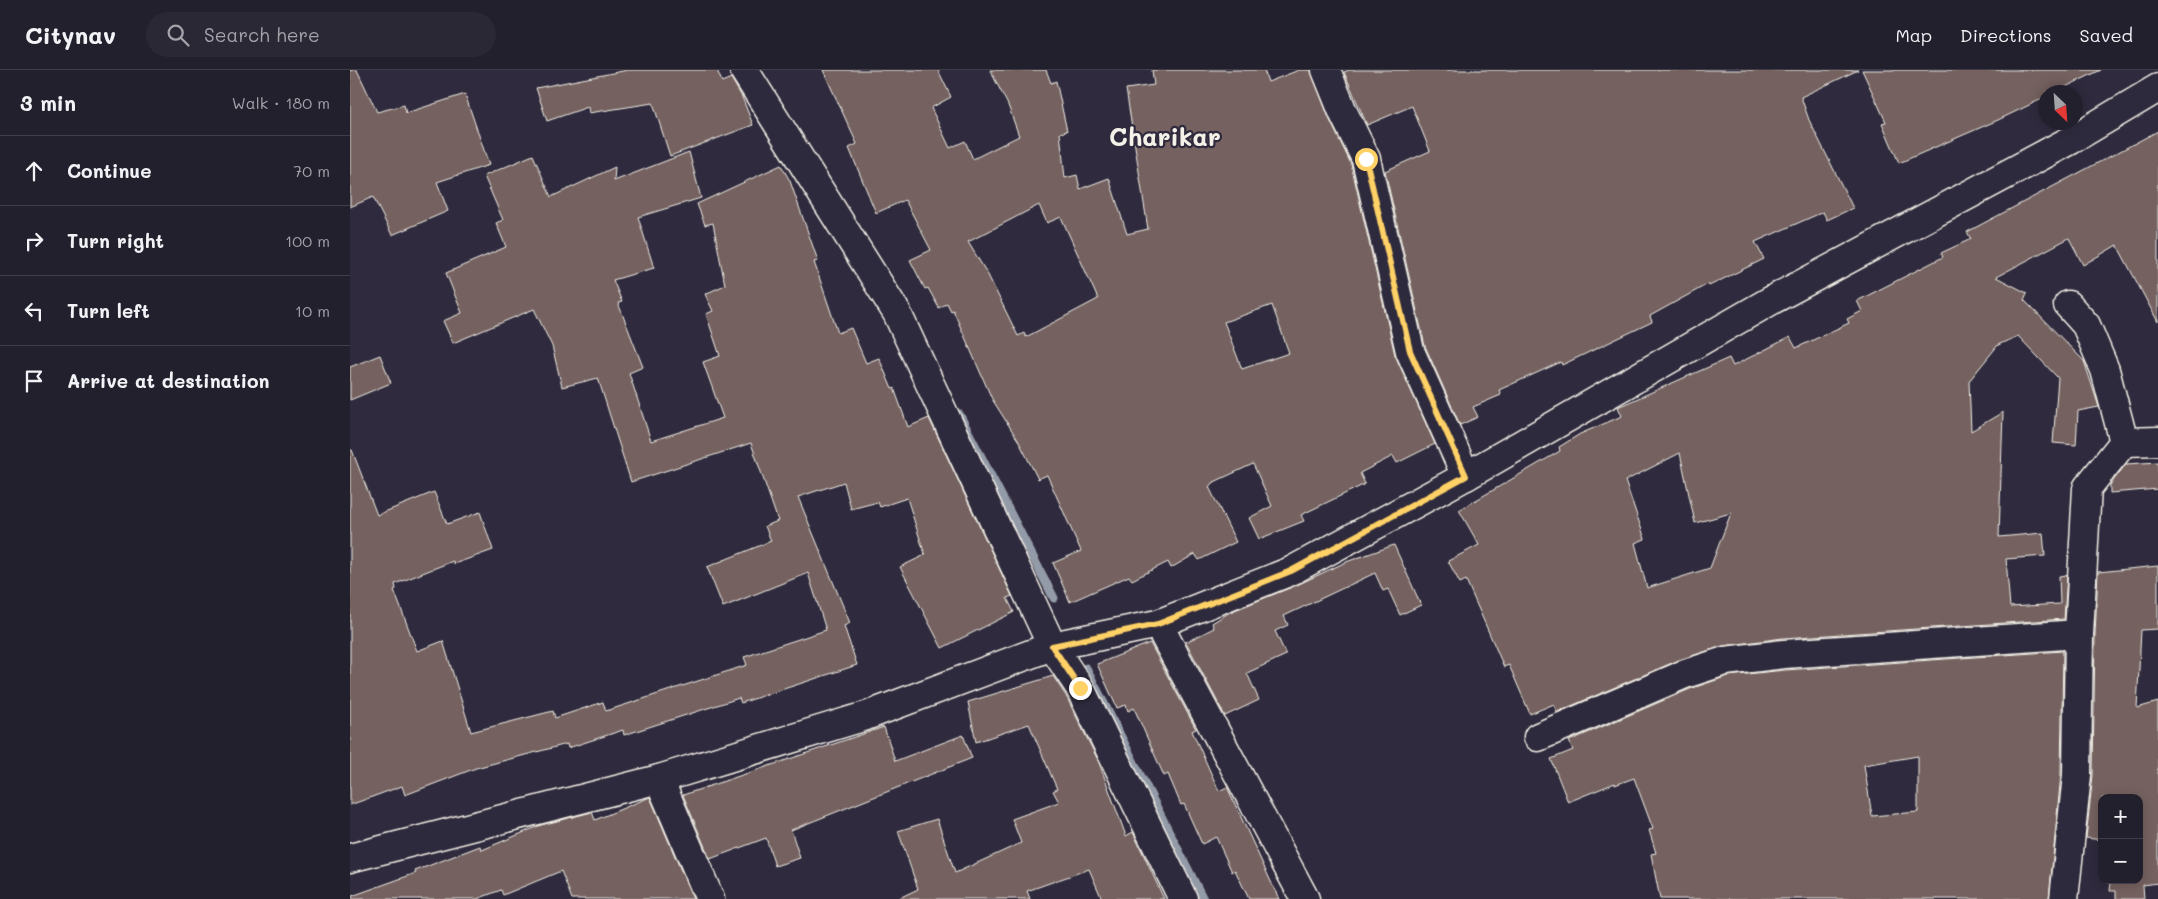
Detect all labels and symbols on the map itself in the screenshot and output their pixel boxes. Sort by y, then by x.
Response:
north arrow [2038,85,2083,130]
district label: Charikar [1109,120,1221,152]
route start [1355,148,1378,171]
route end [1069,677,1092,700]

